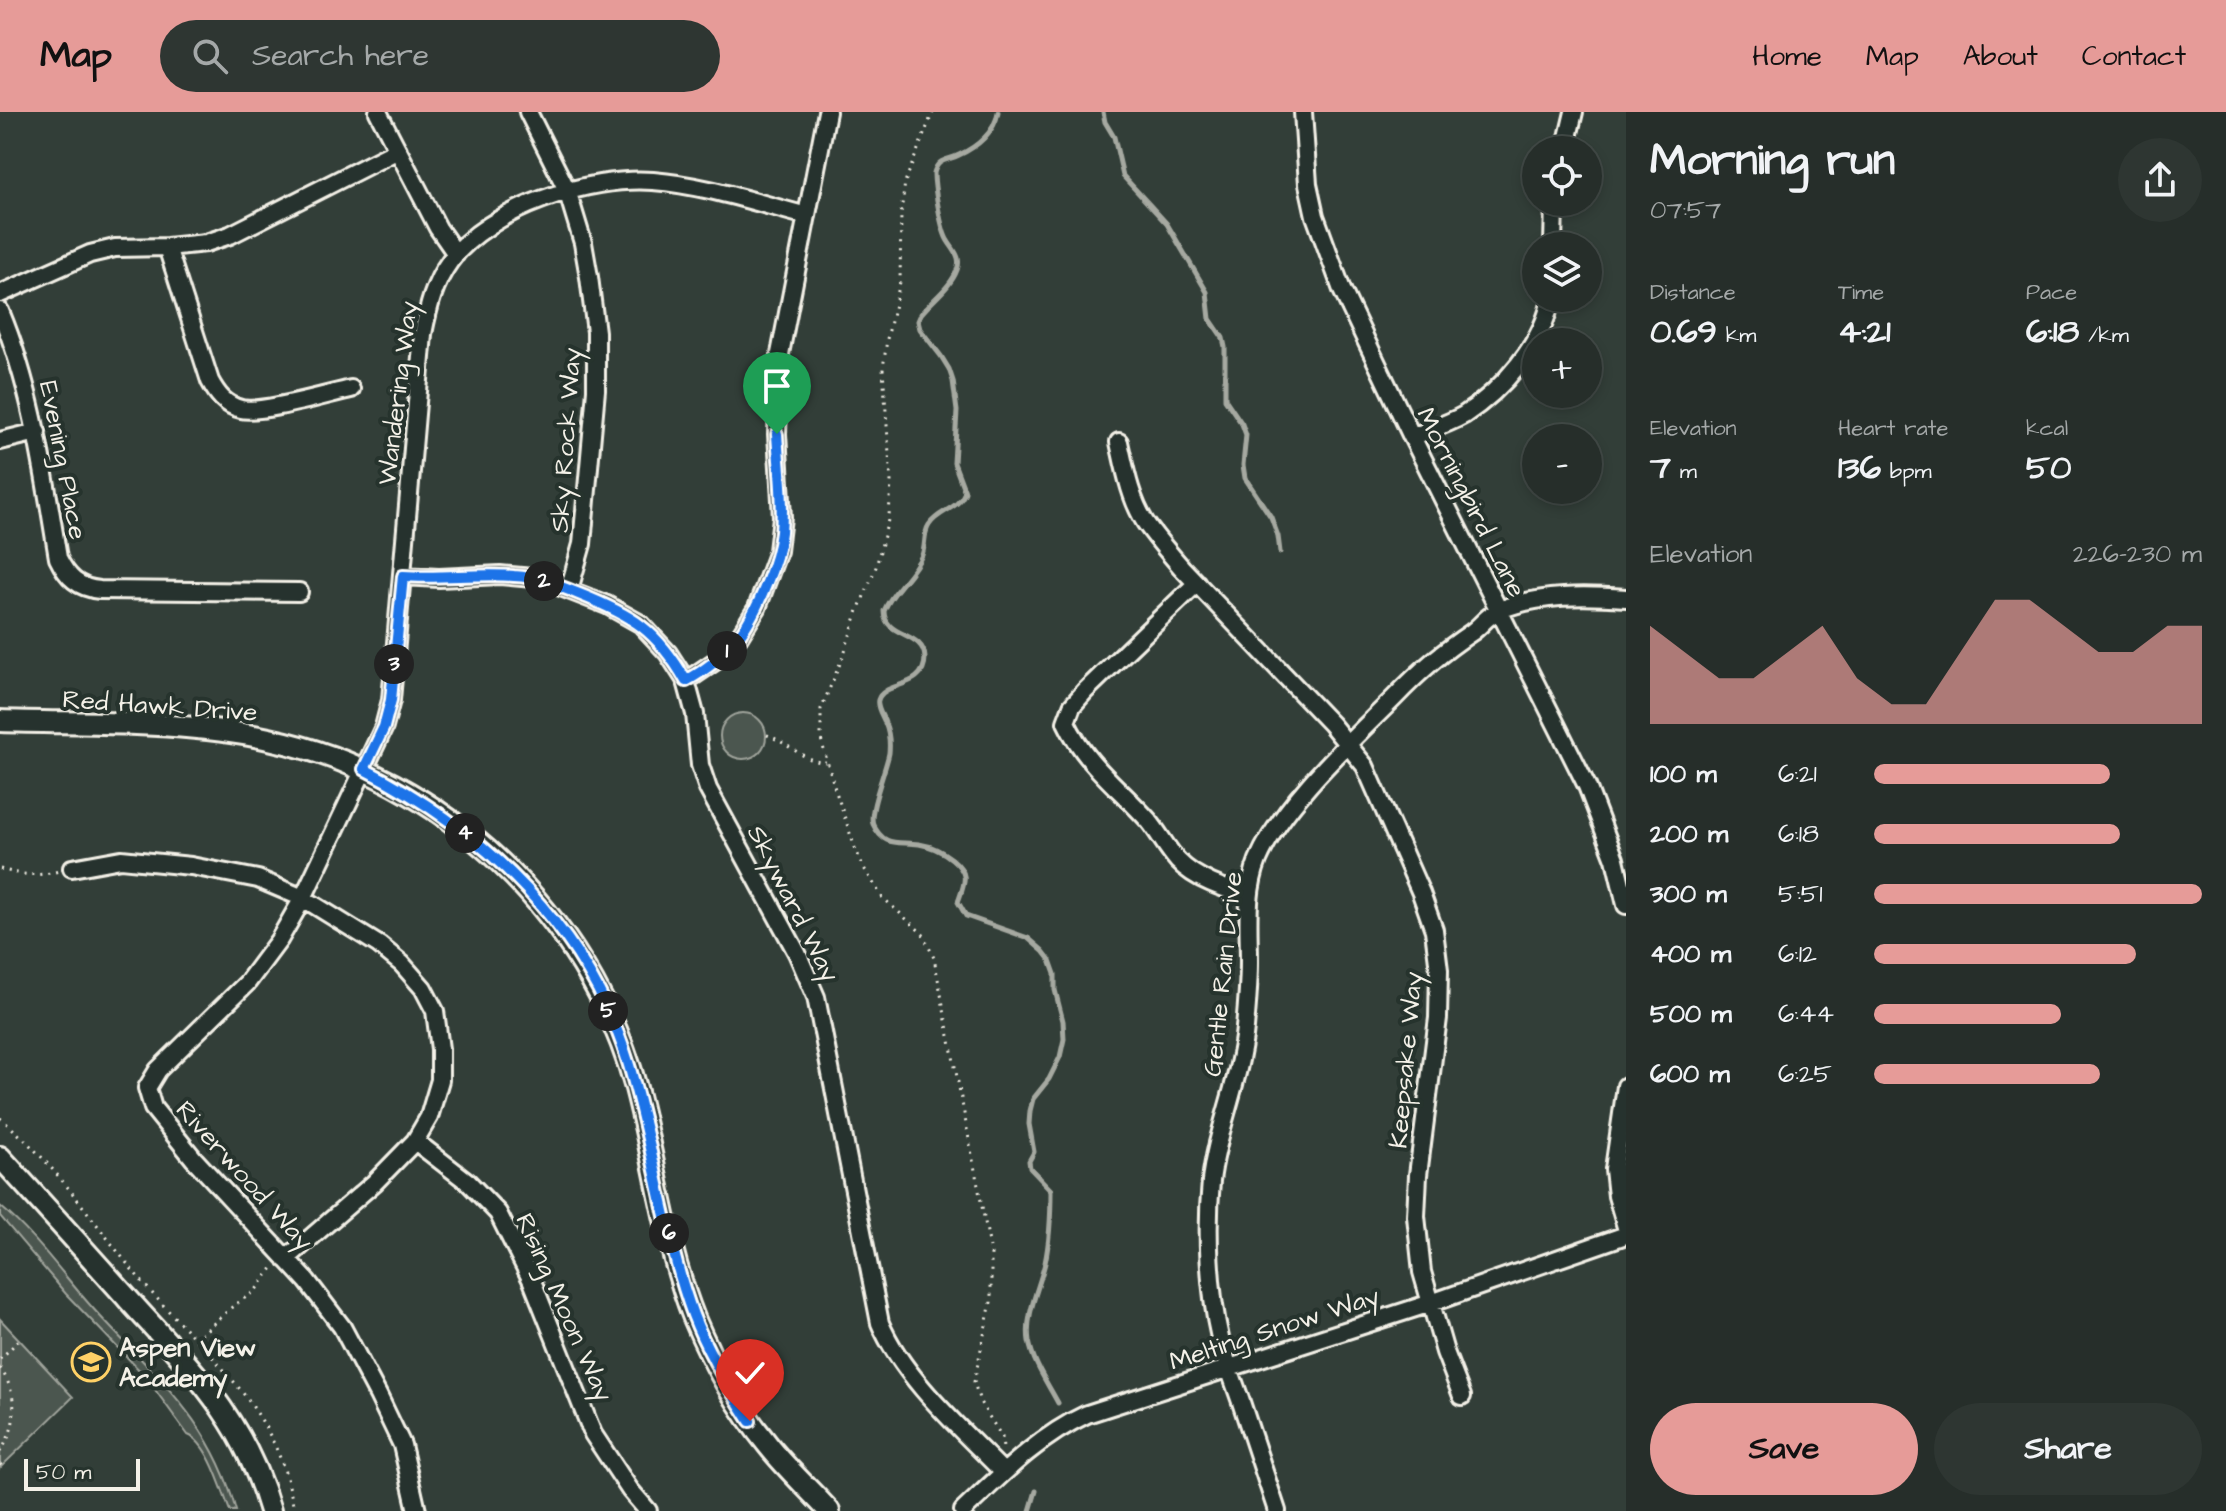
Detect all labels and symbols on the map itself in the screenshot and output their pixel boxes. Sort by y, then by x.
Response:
street label: Wandering Way [369,299,429,487]
street label: Sky Rock Way [542,346,592,534]
pin [743,352,811,434]
street label: Evening Place [28,378,96,543]
street label: Morningbird Lane [1406,401,1535,605]
pin: 2 [524,561,564,601]
pin: 1 [707,631,747,671]
pin: 3 [374,644,414,684]
street label: Red Hawk Drive [61,681,259,731]
pin: 4 [445,813,485,853]
street label: Skyward Way [736,819,848,989]
street label: Gentle Rain Drive [1194,870,1252,1078]
street label: Keepsake Way [1380,970,1434,1150]
pin: 5 [588,991,628,1031]
street label: Riverwood Way [166,1093,321,1260]
street label: Rising Moon Way [505,1208,622,1408]
pin: 6 [649,1213,689,1253]
street label: Melting Snow Way [1165,1278,1384,1382]
place label: Aspen View Academy [119,1330,256,1399]
pin [716,1339,784,1421]
school or university icon: Aspen View Academy [70,1341,112,1383]
scale bar [24,1455,140,1491]

